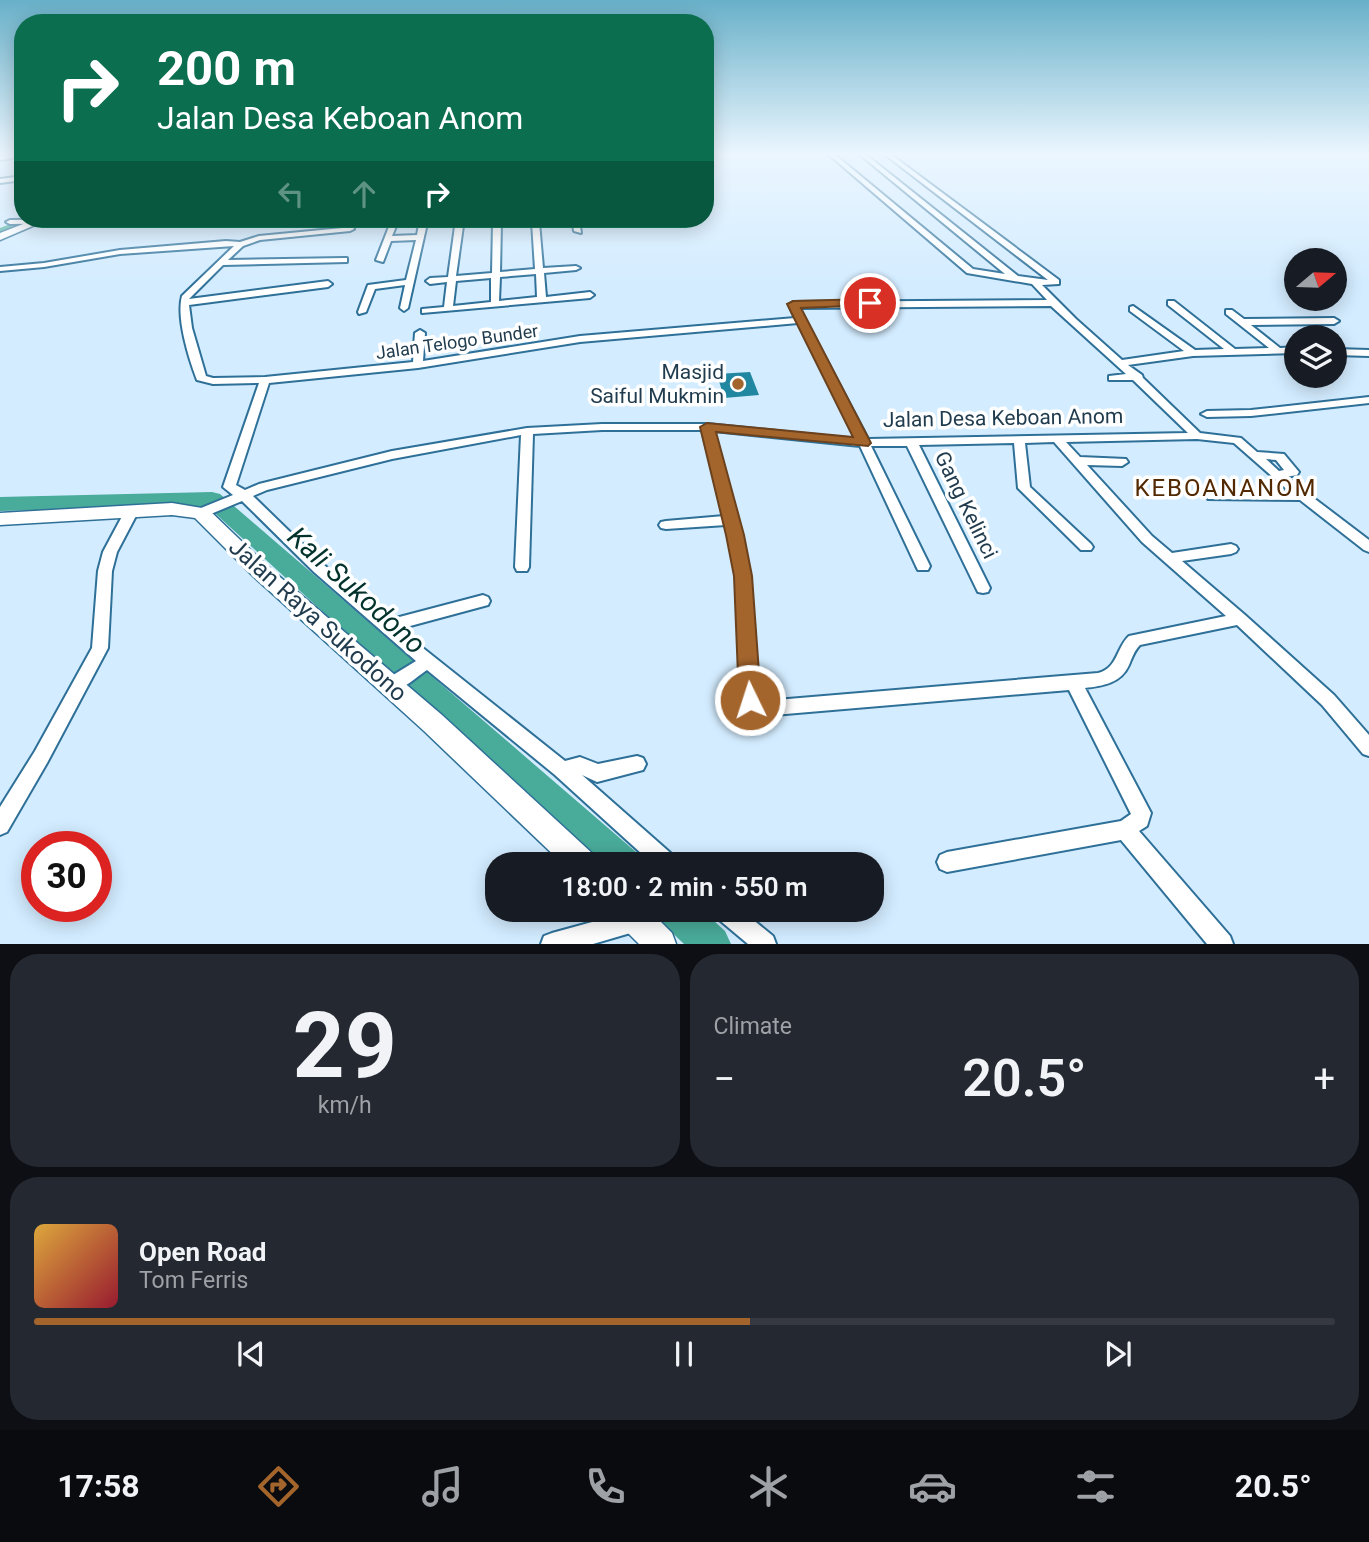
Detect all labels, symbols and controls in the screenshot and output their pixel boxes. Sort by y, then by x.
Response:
text: 200 m [157,40,296,97]
icon: right [42,42,133,133]
text: Jalan Desa Keboan Anom [157,99,523,137]
icon: left [272,175,310,213]
icon: ahead [345,175,383,213]
icon: right [418,175,456,213]
north arrow [1284,248,1348,312]
map controls [1284,248,1347,388]
pin [840,273,900,333]
icon: arrive [851,284,889,322]
street label: Jalan Telogo Bunder [374,320,539,363]
button: layers [1284,325,1347,388]
place label: Masjid Saiful Mukmin [590,360,724,408]
marker: Masjid Saiful Mukmin [730,376,746,392]
street label: Jalan Desa Keboan Anom [883,404,1123,432]
street label: Gang Kelinci [930,447,1002,563]
district label: KEBOANANOM [1134,474,1318,502]
water label: Kali Sukodono [281,520,432,661]
street label: Jalan Raya Sukodono [223,533,413,707]
position arrow [713,663,787,737]
speed limit sign: 30 [21,831,112,922]
text: 18:00 · 2 min · 550 m [561,872,808,902]
text: 29 [293,993,397,1099]
text: Climate [714,1013,792,1040]
text: 20.5° [962,1048,1086,1109]
text: − [714,1057,735,1101]
text: + [1313,1057,1335,1101]
text: km/h [318,1092,372,1119]
text: Open Road [139,1237,267,1267]
text: Tom Ferris [139,1267,248,1294]
icon: previous [232,1335,270,1373]
icon: pause [665,1335,703,1373]
icon: next [1099,1335,1137,1373]
icon: directions [254,1462,303,1511]
icon: music [418,1462,467,1511]
icon: phone [581,1462,630,1511]
icon: climate [744,1462,793,1511]
icon: car [908,1462,957,1511]
icon: filters [1071,1462,1120,1511]
text: 17:58 [57,1467,140,1505]
text: 20.5° [1235,1467,1312,1505]

